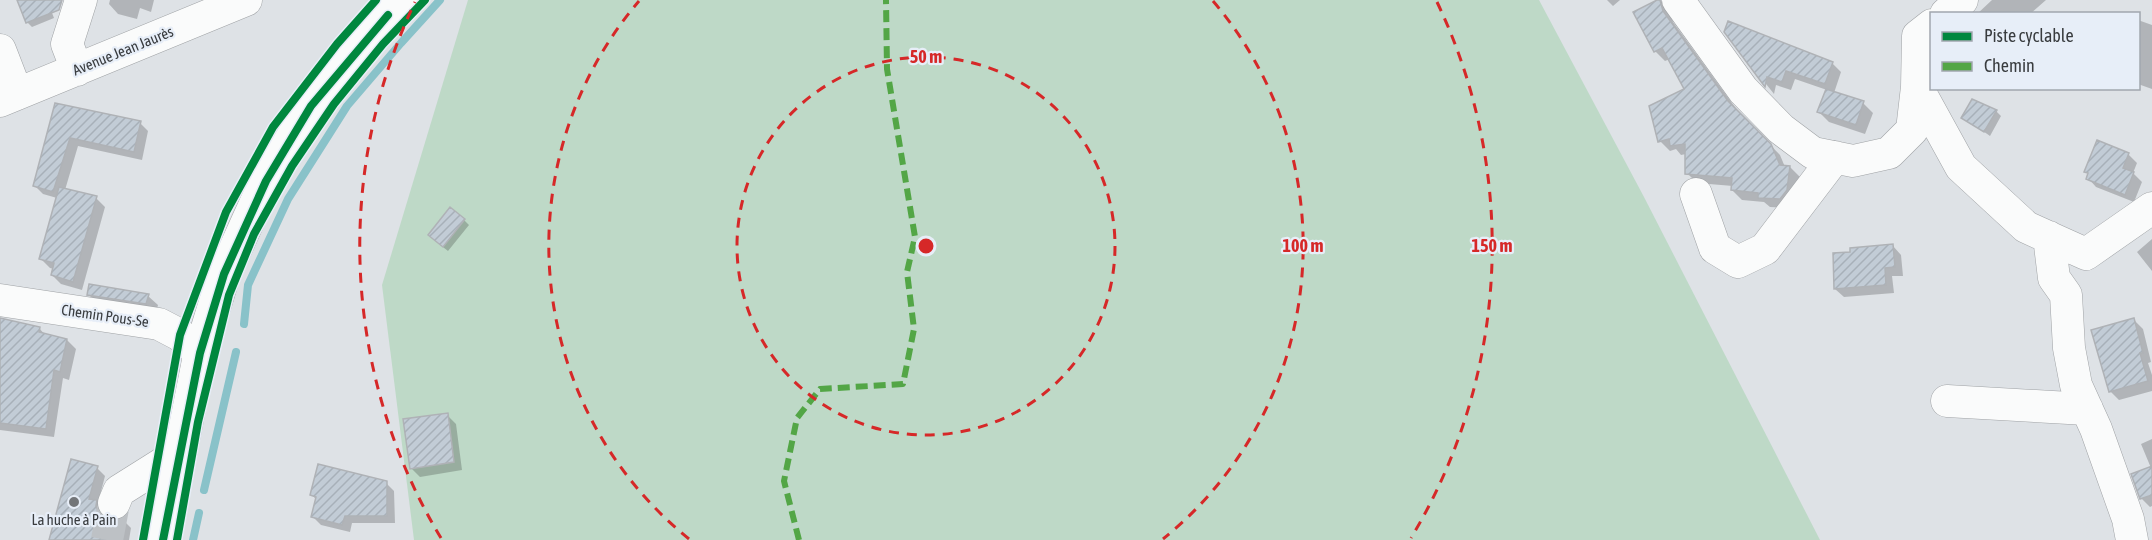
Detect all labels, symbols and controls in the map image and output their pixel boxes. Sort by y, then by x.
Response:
legend [1930,12,2140,90]
street label: Avenue Jean Jaurès [70,23,176,78]
text: Piste cyclable [1984,25,2074,46]
text: 50 m [910,46,942,67]
text: Chemin [1984,55,2035,76]
text: 100 m [1283,235,1323,256]
text: 150 m [1472,235,1512,256]
centre of rings [916,236,936,256]
street label: Chemin Pous-Se [60,301,150,330]
marker: La huche à Pain [67,495,81,509]
place label: La huche à Pain [32,511,116,528]

